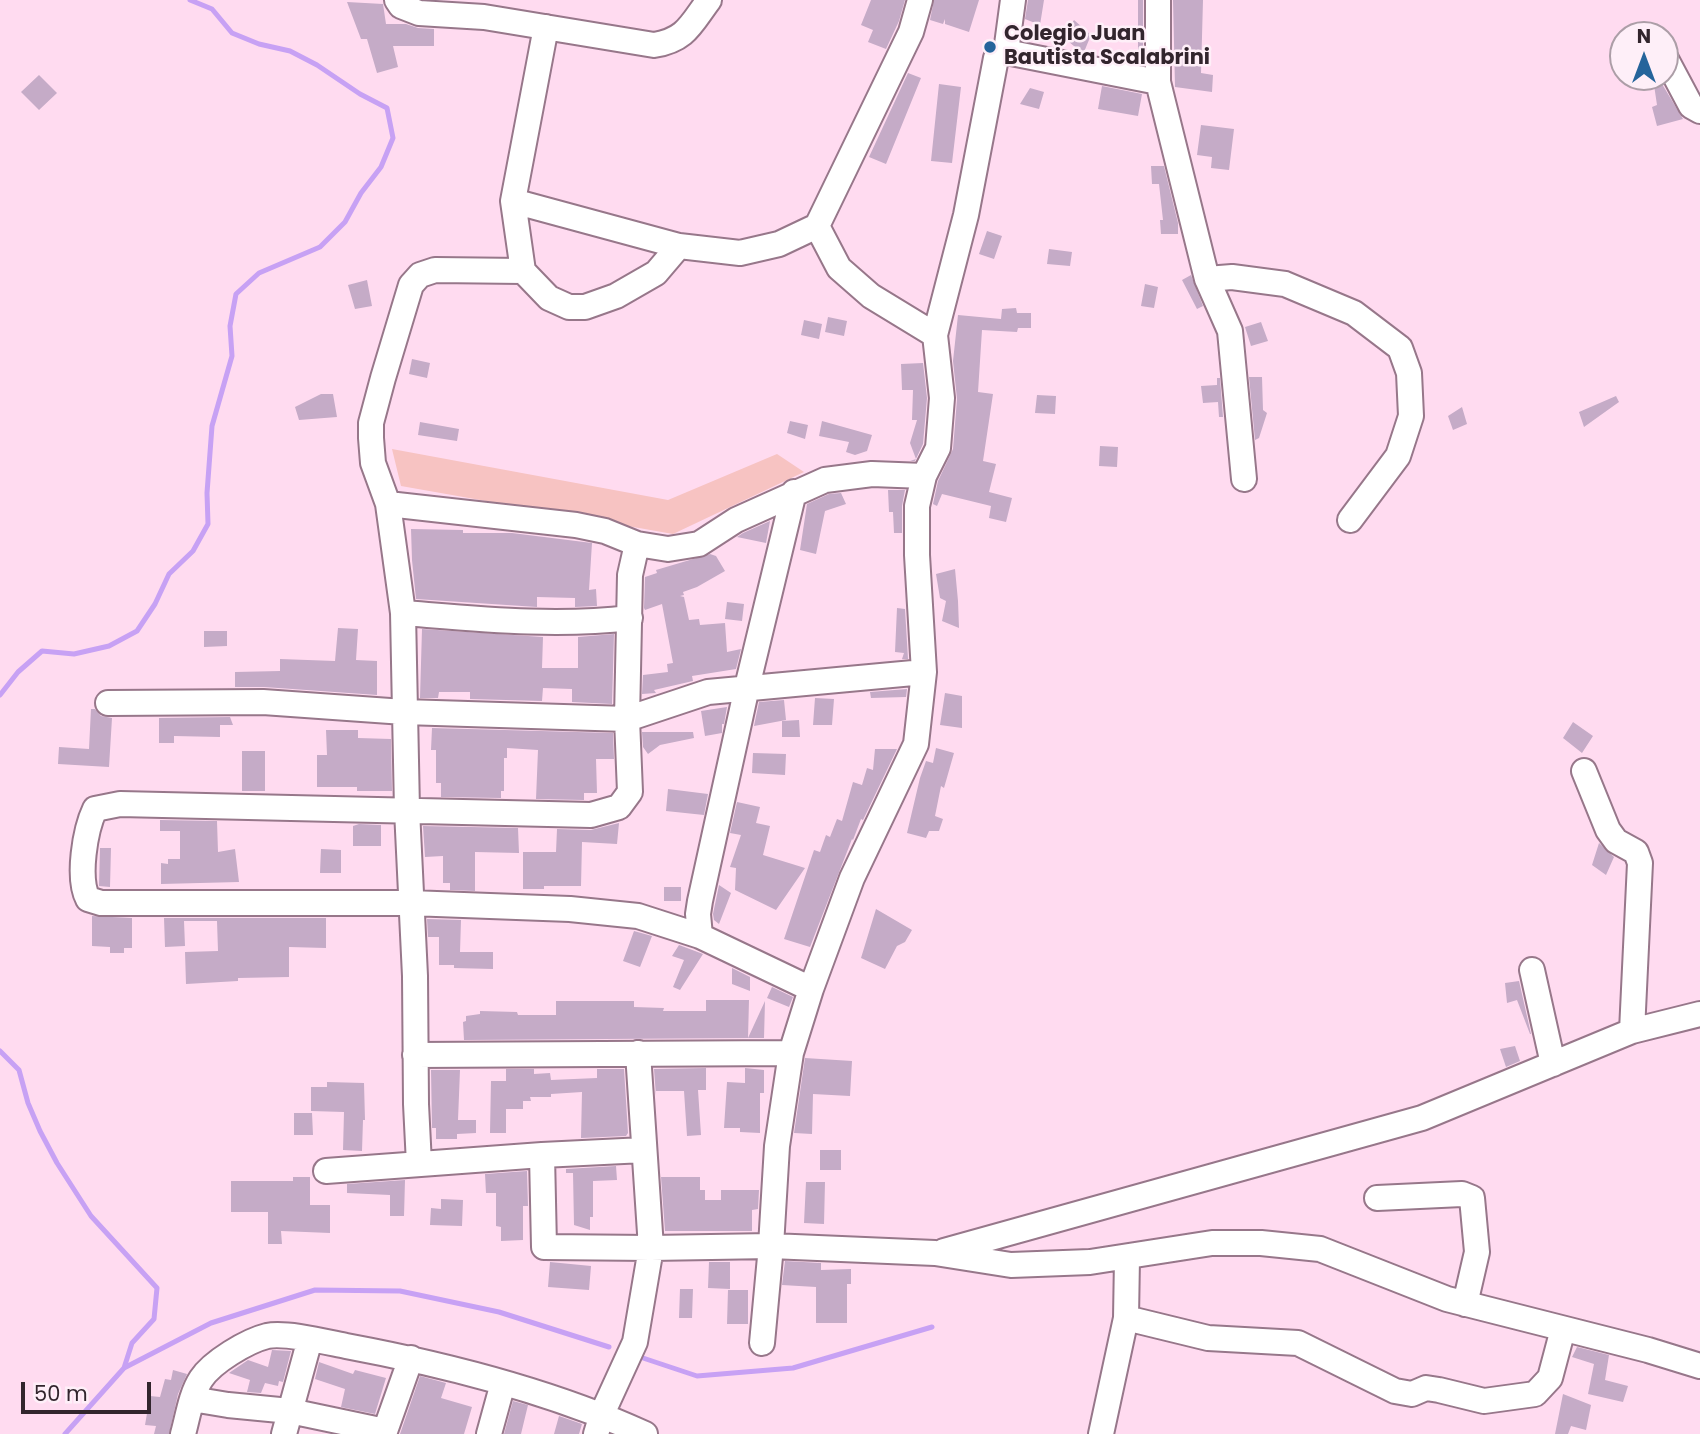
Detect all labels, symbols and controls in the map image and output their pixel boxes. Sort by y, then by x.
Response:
north arrow [1609,21,1679,91]
place label: Colegio Juan Bautista Scalabrini [1004,22,1210,72]
text: N [1637,23,1651,50]
marker: Colegio Juan Bautista Scalabrini [982,39,998,55]
scale bar [24,1368,154,1412]
text: 50 m [34,1379,88,1408]

